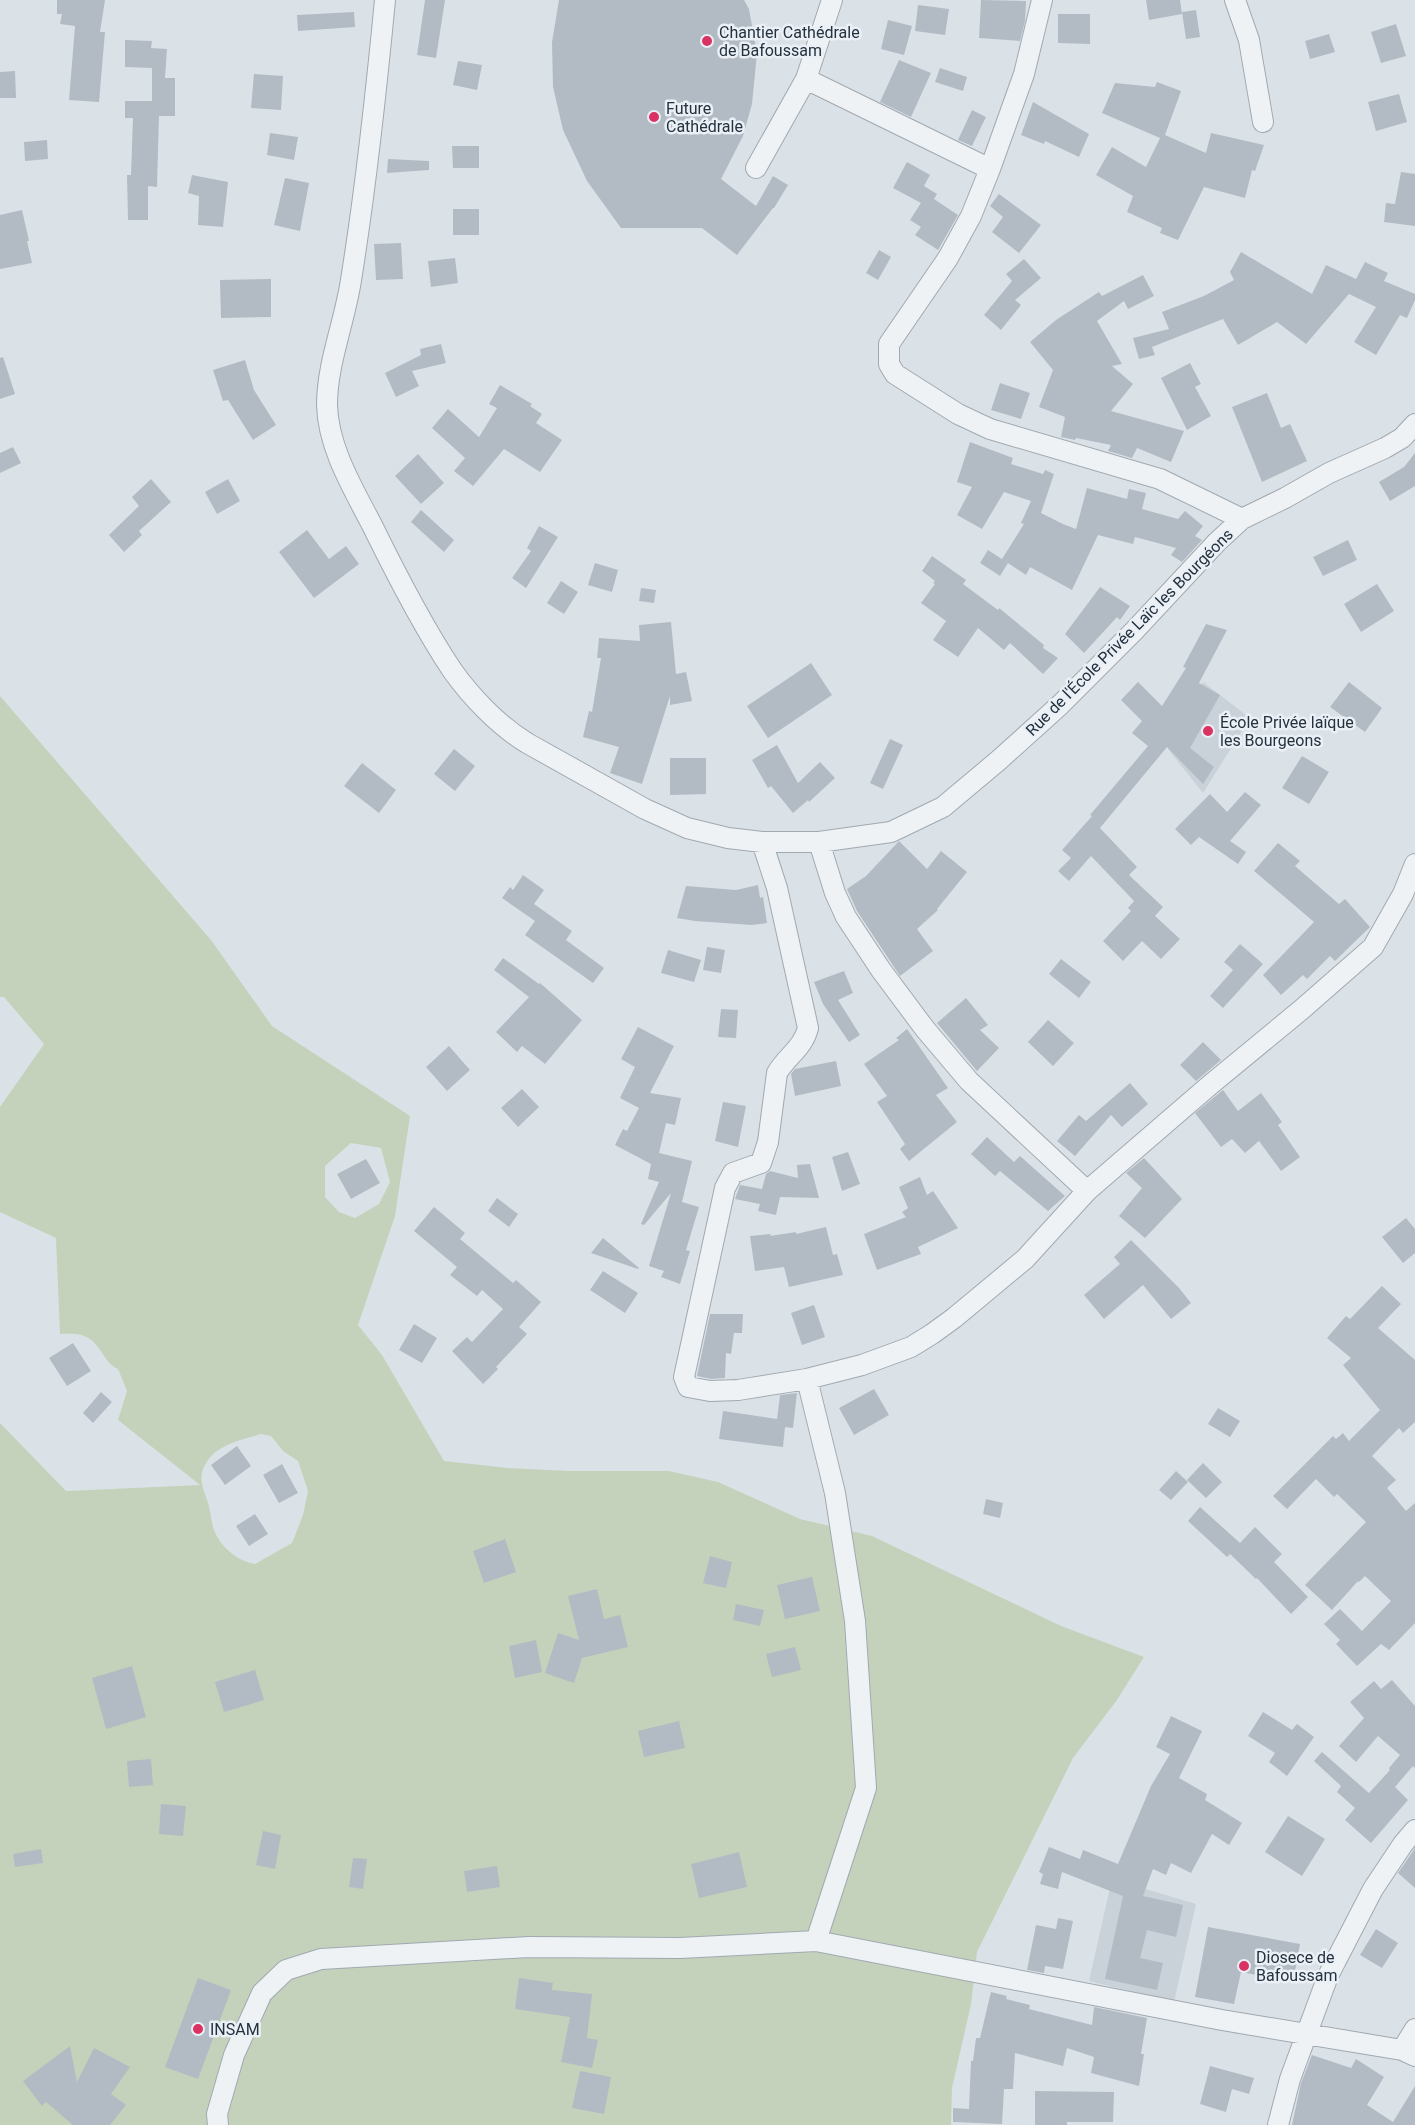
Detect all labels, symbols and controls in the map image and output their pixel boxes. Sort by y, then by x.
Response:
place label: Chantier Cathédrale de Bafoussam [719,23,860,60]
marker: Chantier Cathédrale de Bafoussam [700,34,714,48]
place label: Future Cathédrale [666,99,743,136]
marker: Future Cathédrale [647,110,661,124]
street label: Rue de l'École Privée Laïc les Bourgéons [1022,525,1237,740]
place label: École Privée laïque les Bourgeons [1220,713,1354,750]
marker: École Privée laïque les Bourgeons [1201,724,1215,738]
place label: Diosece de Bafoussam [1256,1948,1337,1985]
marker: Diosece de Bafoussam [1237,1959,1251,1973]
place label: INSAM [210,2020,260,2039]
marker: INSAM [191,2022,205,2036]

